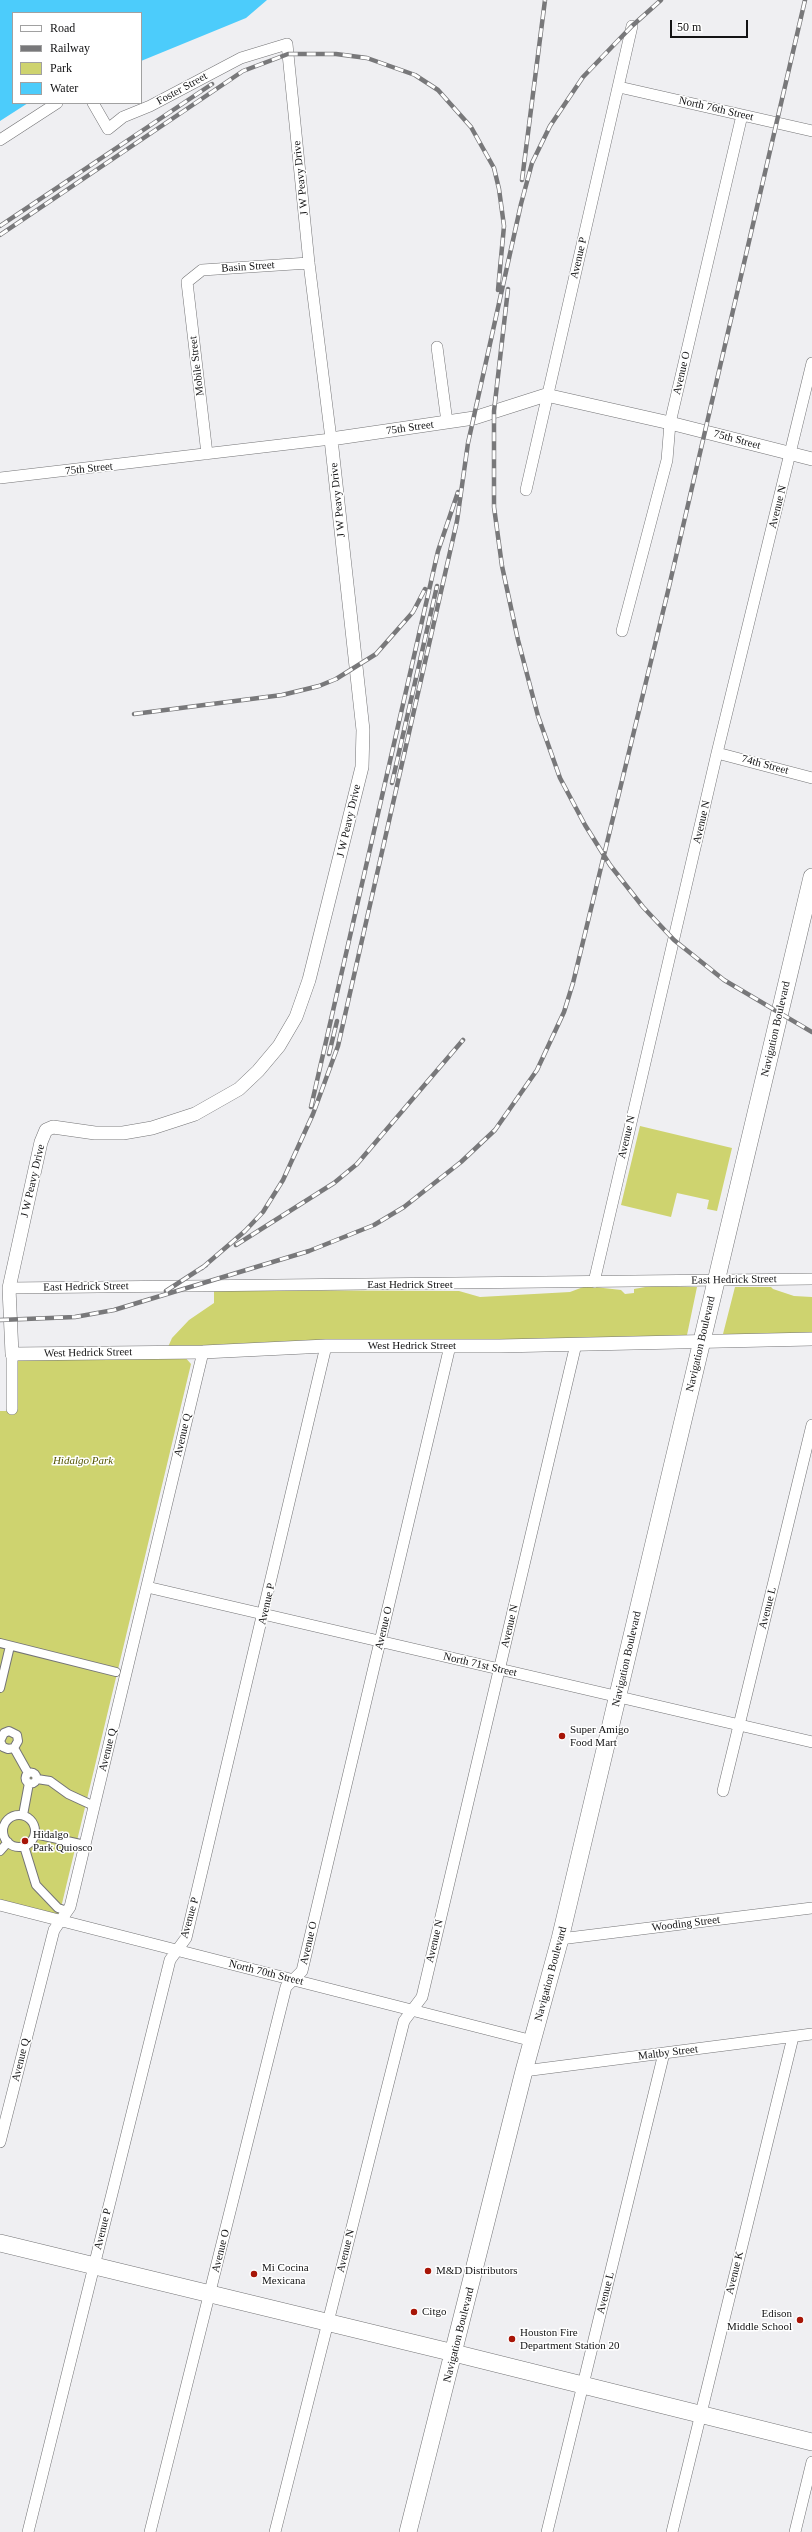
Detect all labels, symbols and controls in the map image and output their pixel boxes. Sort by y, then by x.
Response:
legend [12,12,142,104]
scale bar [672,12,750,38]
text: 50 m [677,20,701,34]
text: Road [50,21,75,35]
text: Railway [50,41,90,55]
text: Park [50,61,72,75]
street label: Foster Street [154,70,210,108]
text: Water [50,81,78,95]
street label: North 76th Street [677,94,755,124]
street label: J W Peavy Drive [291,140,311,216]
street label: Avenue P [568,236,590,280]
street label: Basin Street [221,259,275,275]
street label: Mobile Street [187,335,207,397]
street label: Avenue O [671,350,693,396]
street label: 75th Street [385,418,435,438]
street label: 75th Street [712,427,762,453]
street label: 75th Street [64,460,114,478]
street label: J W Peavy Drive [328,462,348,538]
street label: Avenue N [766,484,790,530]
street label: 74th Street [740,752,790,778]
street label: J W Peavy Drive [334,783,364,859]
street label: Avenue N [691,799,713,845]
street label: Navigation Boulevard [759,980,793,1078]
street label: Avenue N [616,1114,638,1160]
street label: J W Peavy Drive [18,1143,48,1219]
street label: East Hedrick Street [691,1273,777,1287]
street label: East Hedrick Street [367,1278,453,1292]
street label: East Hedrick Street [43,1280,129,1294]
street label: Navigation Boulevard [684,1295,718,1393]
street label: West Hedrick Street [368,1339,456,1353]
street label: West Hedrick Street [44,1346,132,1360]
street label: Avenue Q [172,1412,194,1458]
park label: Hidalgo Park [53,1454,113,1468]
street label: Avenue P [256,1582,278,1626]
street label: Avenue L [756,1586,780,1630]
street label: Avenue N [499,1603,521,1649]
street label: Avenue O [373,1605,395,1651]
street label: Navigation Boulevard [610,1610,644,1708]
street label: North 71st Street [442,1650,518,1680]
place label: Super Amigo Food Mart [570,1723,629,1749]
street label: Avenue Q [96,1727,120,1773]
marker: Super Amigo Food Mart [557,1731,567,1741]
place label: Hidalgo Park Quiosco [33,1828,93,1854]
marker: Hidalgo Park Quiosco [20,1836,30,1846]
street label: Avenue P [178,1896,202,1940]
street label: Wooding Street [651,1913,721,1935]
street label: Avenue N [424,1918,446,1964]
street label: Avenue O [298,1920,320,1966]
street label: Navigation Boulevard [532,1925,570,2023]
street label: North 70th Street [227,1957,305,1989]
street label: Avenue Q [9,2037,33,2083]
street label: Maltby Street [637,2043,699,2063]
street label: Avenue P [91,2207,115,2251]
street label: Avenue O [209,2228,233,2274]
street label: Avenue N [334,2228,358,2274]
street label: Avenue K [723,2250,747,2296]
place label: Mi Cocina Mexicana [262,2261,309,2287]
place label: M&D Distributors [436,2264,518,2278]
marker: M&D Distributors [423,2266,433,2276]
marker: Mi Cocina Mexicana [249,2269,259,2279]
street label: Avenue L [594,2271,618,2315]
street label: Navigation Boulevard [441,2286,477,2384]
place label: Citgo [422,2305,446,2319]
marker: Citgo [409,2307,419,2317]
place label: Edison Middle School [727,2307,792,2333]
marker: Edison Middle School [795,2315,805,2325]
place label: Houston Fire Department Station 20 [520,2326,620,2352]
marker: Houston Fire Department Station 20 [507,2334,517,2344]

